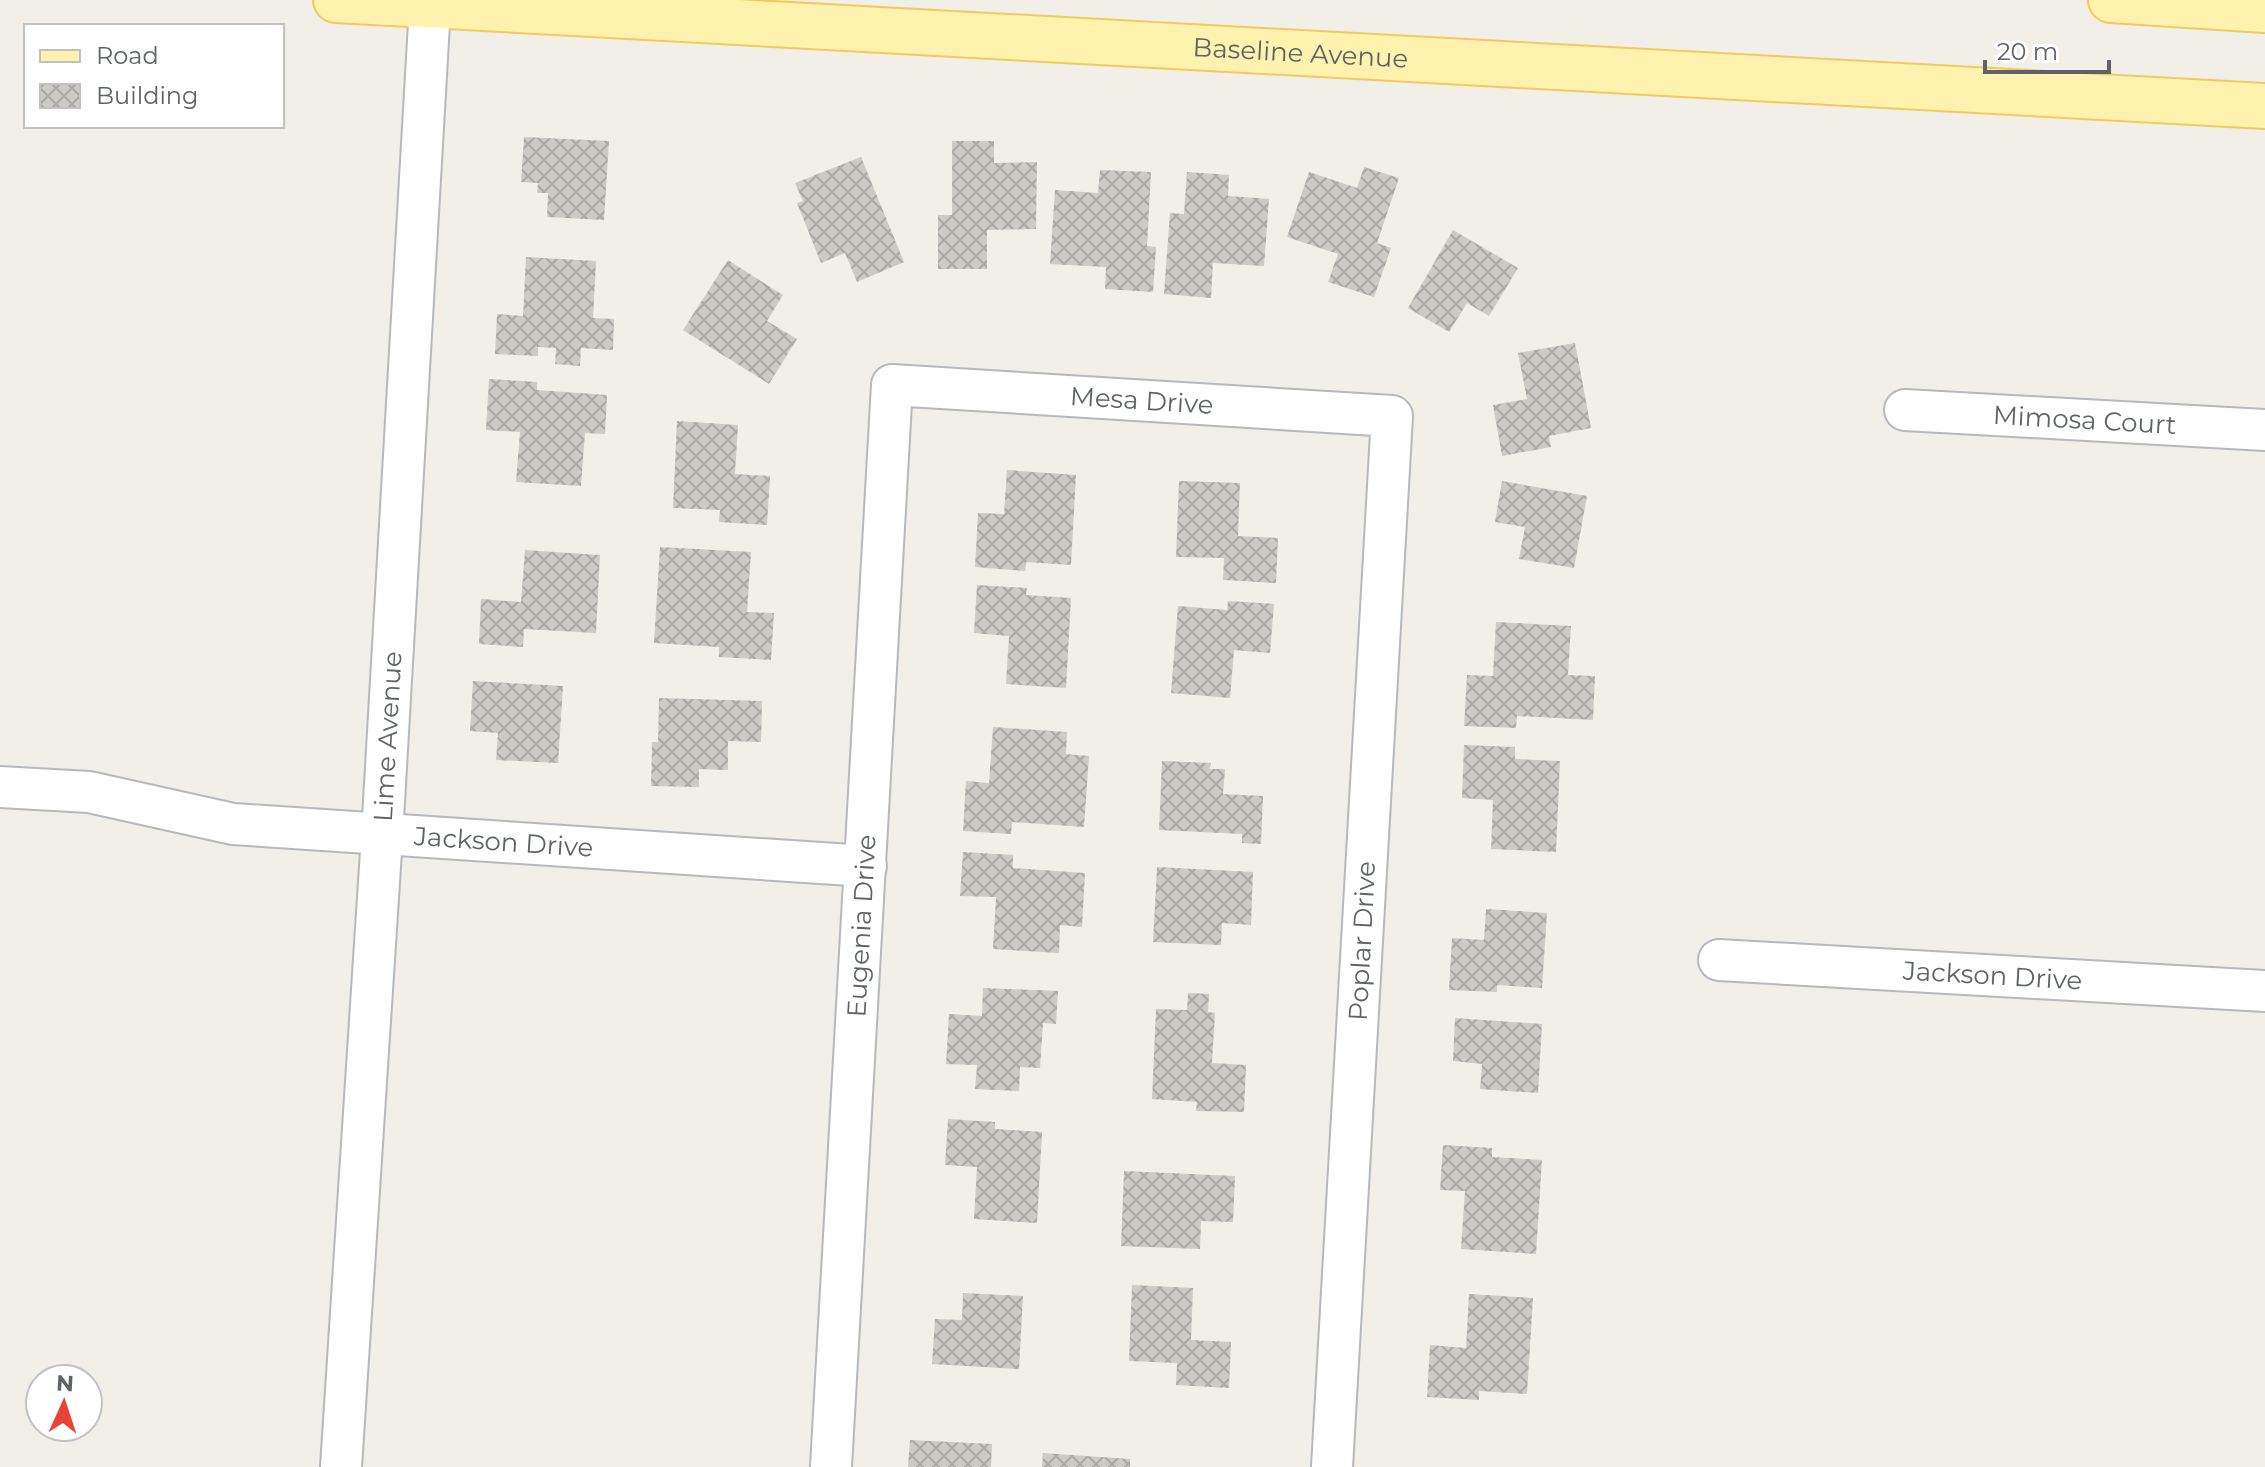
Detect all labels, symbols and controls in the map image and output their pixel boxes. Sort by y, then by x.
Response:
legend [24,24,284,128]
scale bar [1985,24,2109,74]
street label: Baseline Avenue [1192,31,1409,75]
text: 20 m [1997,37,2058,66]
text: Road [96,41,159,70]
text: Building [96,81,199,110]
street label: Mesa Drive [1069,380,1214,421]
street label: Mimosa Court [1992,399,2177,441]
street label: Lime Avenue [367,650,409,823]
street label: Jackson Drive [412,820,594,864]
street label: Eugenia Drive [840,834,883,1018]
street label: Poplar Drive [1342,860,1382,1022]
street label: Jackson Drive [1901,954,2083,997]
north arrow [24,1363,104,1443]
text: N [55,1370,75,1397]

